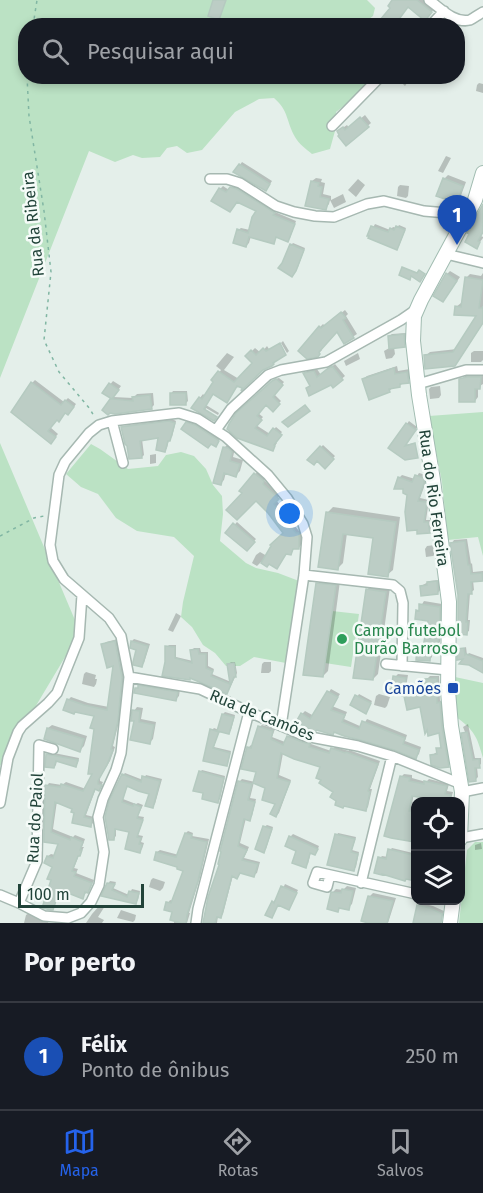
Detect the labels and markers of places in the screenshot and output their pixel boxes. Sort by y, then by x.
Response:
pin: 1 [438,196,476,245]
place label: Campo futebol Durão Barroso [354,621,461,658]
marker: Campo futebol Durão Barroso [335,632,349,646]
place label: Camões [384,679,441,698]
marker: Camões [446,681,460,695]

